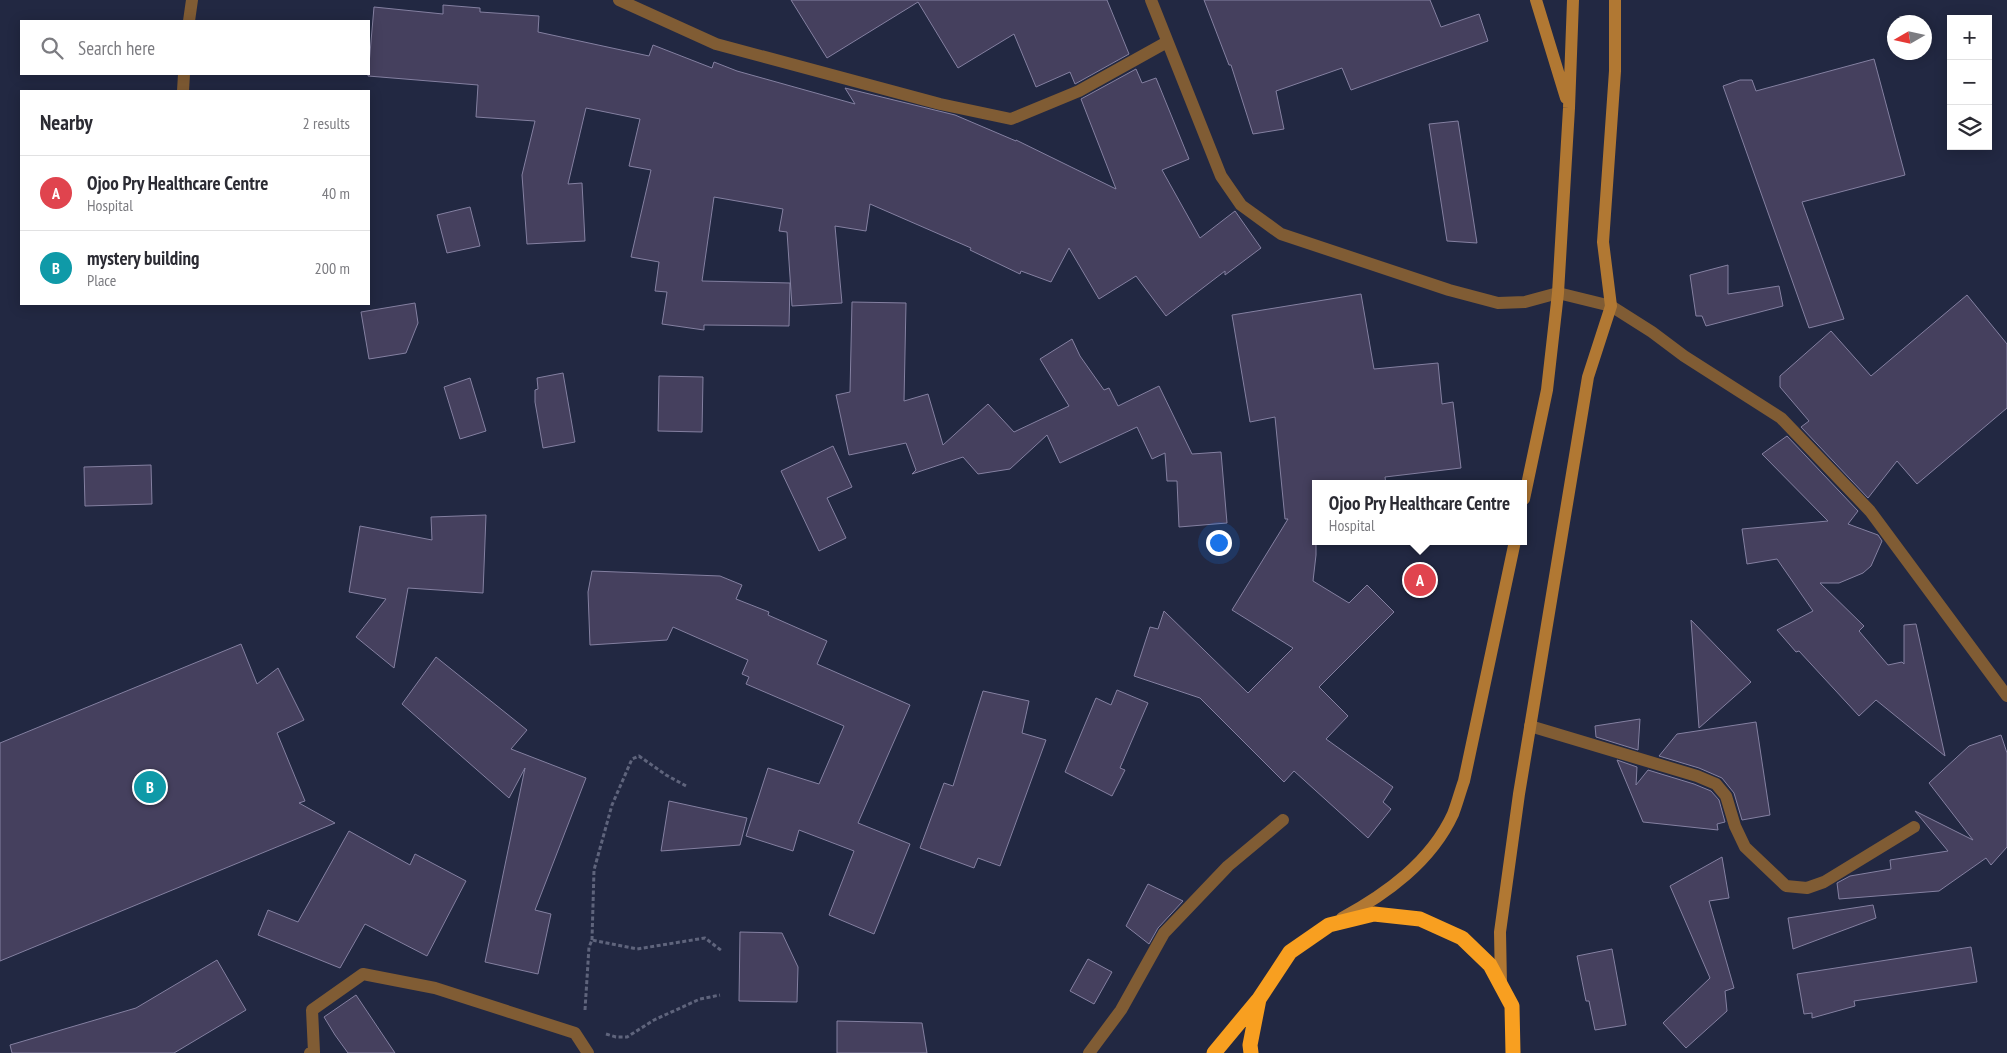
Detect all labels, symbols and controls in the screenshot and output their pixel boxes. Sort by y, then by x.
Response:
north arrow [1887,15,1932,60]
map controls [1947,15,1992,150]
button: + [1947,15,1992,60]
search box [20,20,370,75]
icon: search [38,34,66,62]
text: Search here [78,36,155,60]
button: − [1947,60,1992,105]
button: layers [1947,105,1992,150]
text: Nearby [40,109,93,136]
text: 2 results [303,113,350,133]
text: Ojoo Pry Healthcare Centre [87,171,268,195]
text: A [52,183,60,203]
text: 40 m [322,183,350,203]
text: Hospital [87,195,133,215]
text: mystery building [87,246,199,270]
text: B [52,258,60,278]
text: 200 m [315,258,350,278]
text: Place [87,270,116,290]
popup [1312,480,1527,545]
text: Ojoo Pry Healthcare Centre [1329,491,1510,515]
text: Hospital [1329,515,1375,535]
your location [1206,530,1232,556]
pin: A [1404,561,1436,599]
pin: B [134,768,166,806]

